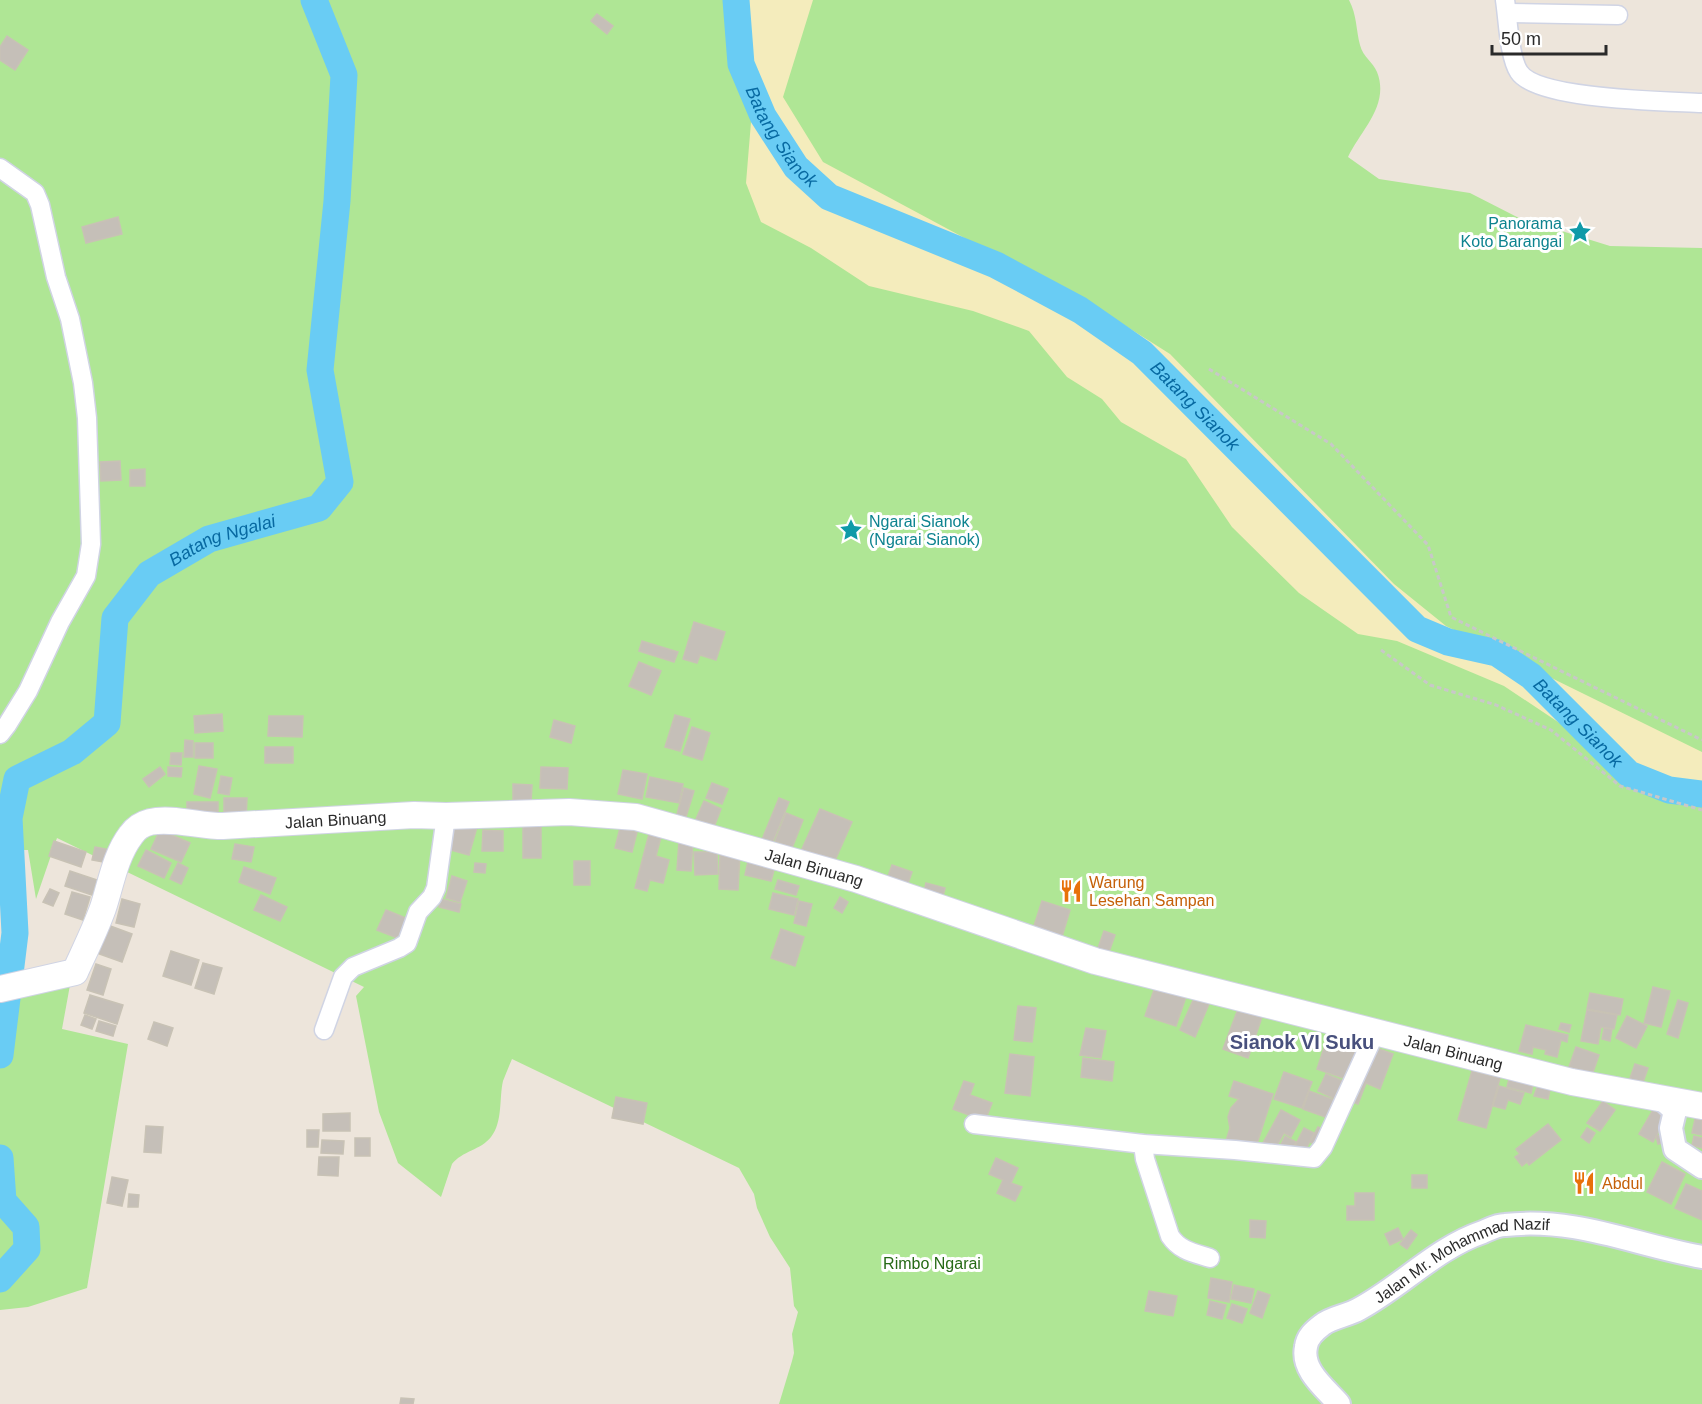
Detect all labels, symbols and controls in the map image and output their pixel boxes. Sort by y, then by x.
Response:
scale bar [1492,18,1606,56]
text: 50 m [1501,29,1541,49]
water label: Batang Sianok [742,83,822,192]
place label: Panorama Koto Barangai [1461,215,1562,250]
place icon: Panorama Koto Barangai [1567,219,1593,245]
water label: Batang Sianok [1146,358,1244,455]
water label: Batang Ngalai [165,510,279,570]
place label: Ngarai Sianok (Ngarai Sianok) [869,513,980,548]
place icon: Ngarai Sianok (Ngarai Sianok) [838,517,864,543]
water label: Batang Sianok [1529,674,1627,772]
street label: Jalan Binuang [284,808,387,831]
street label: Jalan Binuang [763,845,866,889]
place label: Warung Lesehan Sampan [1089,874,1214,909]
restaurant icon: Warung Lesehan Sampan [1058,878,1084,904]
district label: Sianok VI Suku [1230,1031,1374,1053]
street label: Jalan Binuang [1402,1031,1505,1073]
restaurant icon: Abdul [1571,1170,1597,1196]
place label: Abdul [1602,1175,1643,1192]
street label: Jalan Mr. Mohammad Nazif [1371,1215,1551,1306]
park label: Rimbo Ngarai [883,1255,981,1272]

